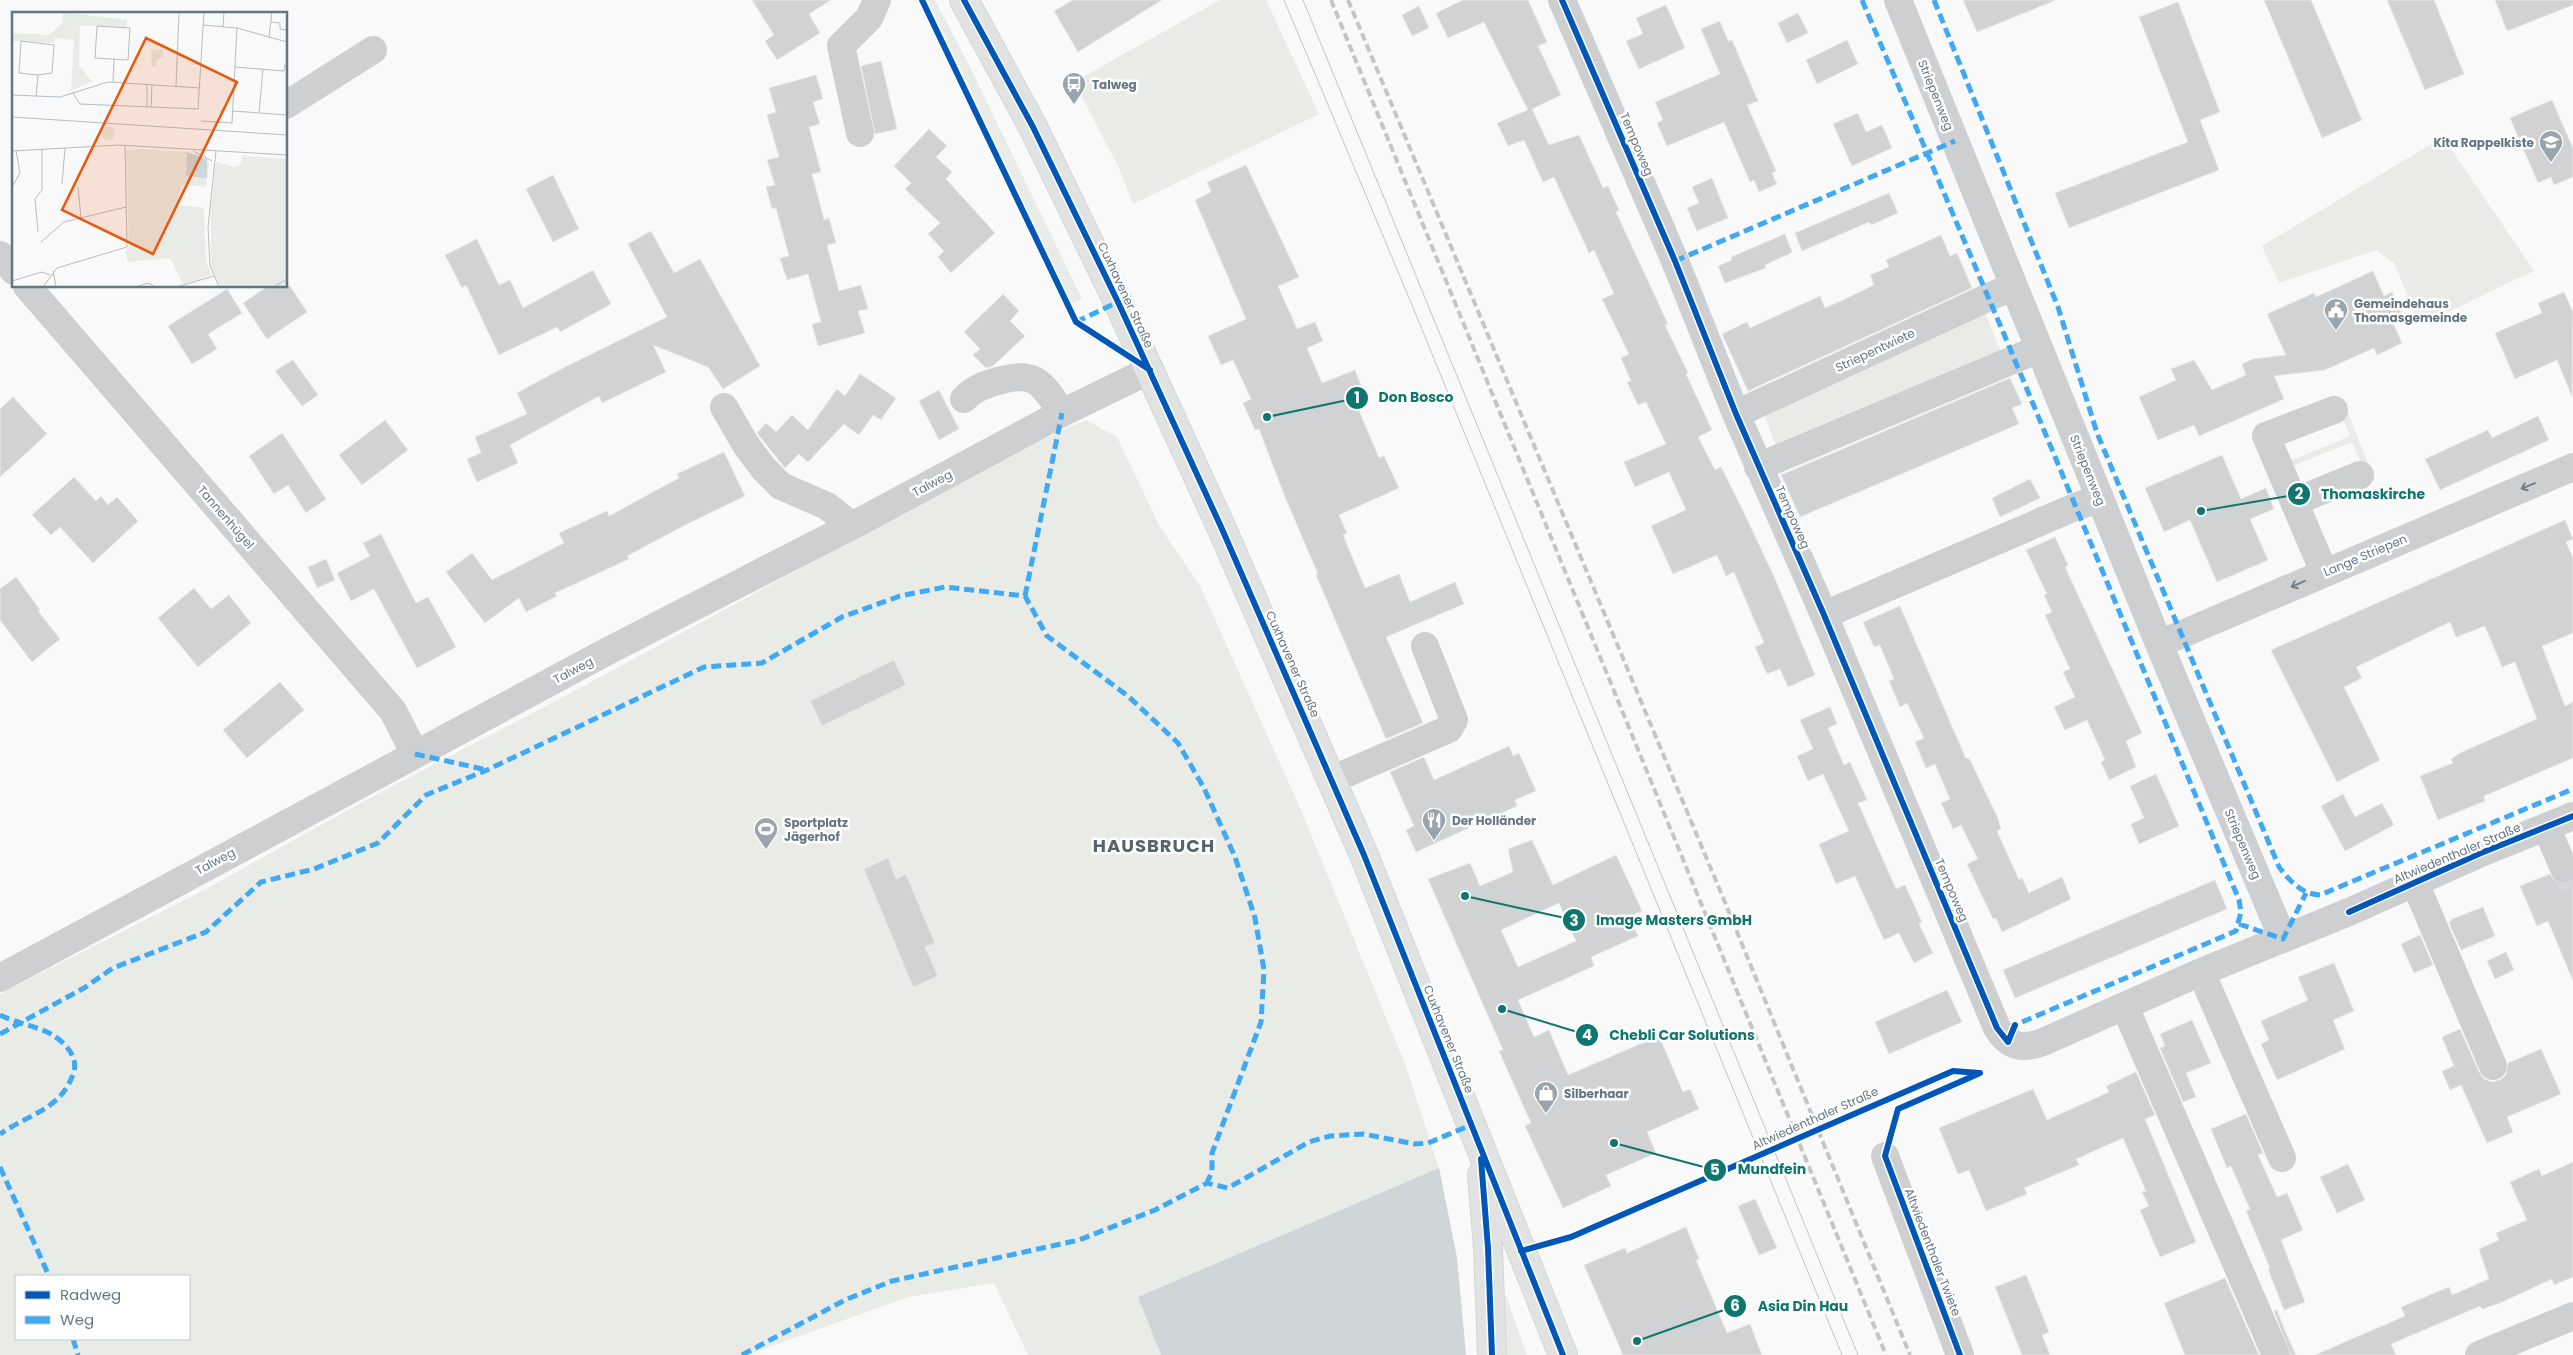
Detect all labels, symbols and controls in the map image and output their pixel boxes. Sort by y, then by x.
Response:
inset map [12,12,288,288]
street label: Striepenweg [1914,57,1958,133]
bus stop icon: Talweg [1061,71,1087,105]
place label: Talweg [1092,76,1137,93]
street label: Tempoweg [1616,110,1658,178]
school or university icon: Kita Rappelkiste [2538,129,2564,163]
place label: Kita Rappelkiste [2433,134,2535,151]
street label: Cuxhavener Straße [1094,239,1158,351]
place label: Gemeindehaus Thomasgemeinde [2354,295,2468,326]
public building icon: Gemeindehaus Thomasgemeinde [2323,297,2349,331]
street label: Striepentwiete [1832,324,1918,376]
callout: Don Bosco [1344,383,1464,412]
text: 1 [1354,387,1360,408]
text: Don Bosco [1379,387,1454,407]
street label: Striepenweg [2066,432,2110,508]
street label: Talweg [909,465,955,501]
callout: Thomaskirche [2286,480,2435,509]
street label: Tannenhügel [194,482,258,552]
one-way arrow [2521,482,2536,491]
street label: Tempoweg [1772,483,1814,551]
text: 2 [2295,483,2304,504]
text: Thomaskirche [2321,484,2425,504]
street label: Lange Striepen [2321,530,2409,580]
one-way arrow [2291,579,2306,589]
street label: Cuxhavener Straße [1262,608,1324,720]
street label: Talweg [550,652,596,688]
street label: Striepenweg [2221,806,2265,882]
restaurant icon: Der Holländer [1421,807,1447,841]
place label: Der Holländer [1452,812,1536,829]
place label: Sportplatz Jägerhof [784,814,848,845]
sports icon: Sportplatz Jägerhof [753,816,779,850]
street label: Altwiedenthaler Straße [2391,818,2523,888]
district label: HAUSBRUCH [1093,833,1215,858]
street label: Talweg [192,843,238,879]
street label: Tempoweg [1931,856,1973,924]
callout: Image Masters GmbH [1561,906,1762,935]
text: 3 [1569,910,1579,931]
text: Image Masters GmbH [1596,910,1752,930]
street label: Cuxhavener Straße [1420,982,1478,1096]
callout: Chebli Car Solutions [1575,1021,1765,1050]
text: 4 [1582,1024,1592,1045]
text: Chebli Car Solutions [1609,1025,1755,1045]
shop icon: Silberhaar [1533,1080,1559,1114]
street label: Altwiedenthaler Straße [1749,1082,1881,1154]
place label: Silberhaar [1564,1085,1629,1102]
callout: Mundfein [1703,1155,1816,1184]
text: 5 [1710,1159,1720,1180]
text: Mundfein [1738,1159,1806,1179]
street label: Altwiedenthaler Twiete [1901,1186,1965,1318]
legend [15,1275,190,1340]
text: Radweg [60,1284,121,1305]
callout: Asia Din Hau [1722,1292,1858,1321]
text: 6 [1730,1295,1740,1316]
text: Asia Din Hau [1758,1296,1848,1316]
text: Weg [60,1309,94,1330]

